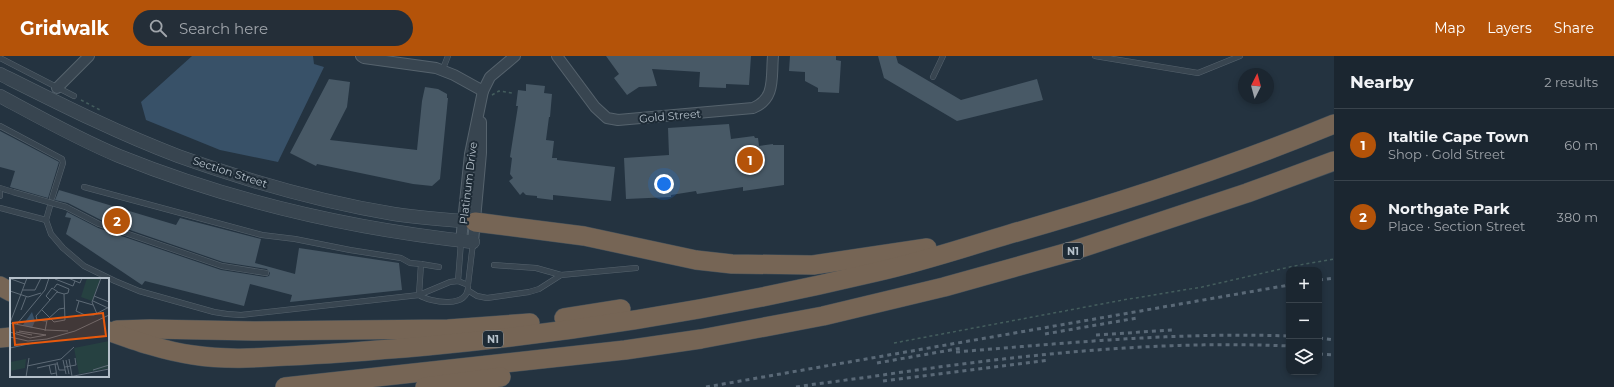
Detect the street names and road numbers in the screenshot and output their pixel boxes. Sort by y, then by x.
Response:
street label: Gold Street [639,106,702,126]
street label: Platinum Drive [456,141,480,225]
street label: Section Street [191,153,270,191]
road number: N1 [1063,243,1083,259]
road number: N1 [483,331,503,347]

